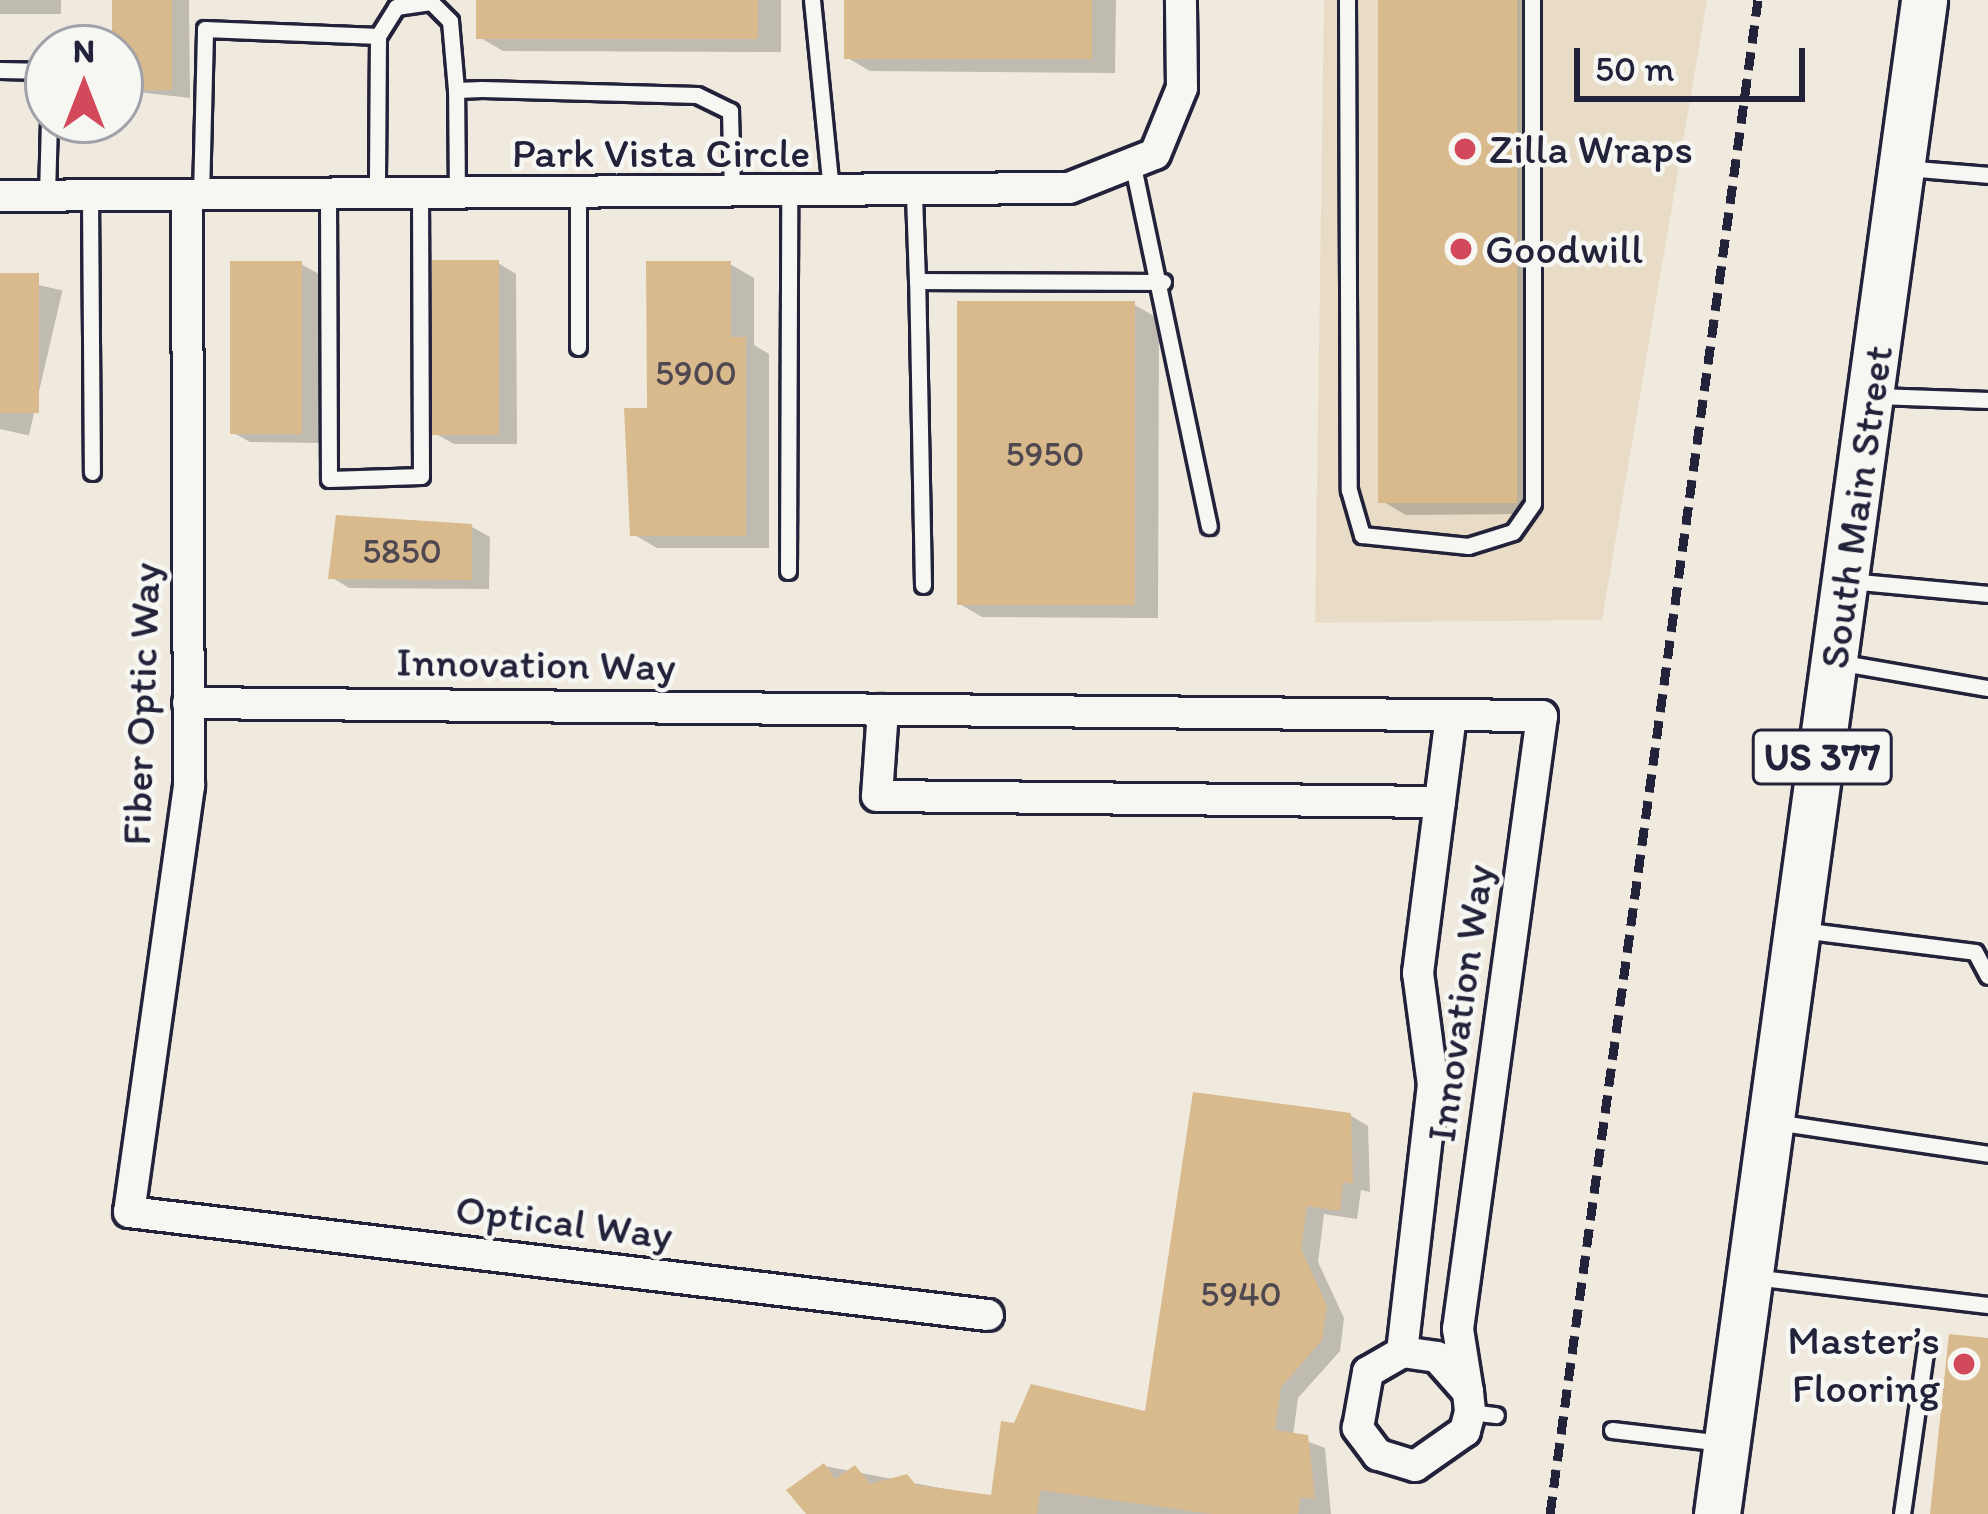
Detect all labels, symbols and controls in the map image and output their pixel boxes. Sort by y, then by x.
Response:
north arrow [24,24,144,144]
scale bar [1580,24,1811,98]
text: N [73,31,95,70]
text: 50 m [1595,47,1674,90]
place label: Zilla Wraps [1489,124,1692,174]
street label: Park Vista Circle [512,128,810,178]
marker: Zilla Wraps [1452,136,1478,162]
place label: Goodwill [1485,224,1643,274]
marker: Goodwill [1448,236,1474,262]
street label: South Main Street [1808,343,1904,671]
house number: 5900 [655,351,737,395]
house number: 5950 [1006,432,1084,476]
house number: 5850 [362,529,442,573]
street label: Fiber Optic Way [111,562,171,846]
street label: Innovation Way [396,636,676,692]
road number: US 377 [1750,724,1894,790]
street label: Innovation Way [1416,861,1504,1145]
street label: Optical Way [454,1184,674,1260]
house number: 5940 [1200,1272,1282,1316]
place label: Master’s Flooring [1787,1315,1940,1414]
marker: Master’s Flooring [1951,1351,1977,1377]

